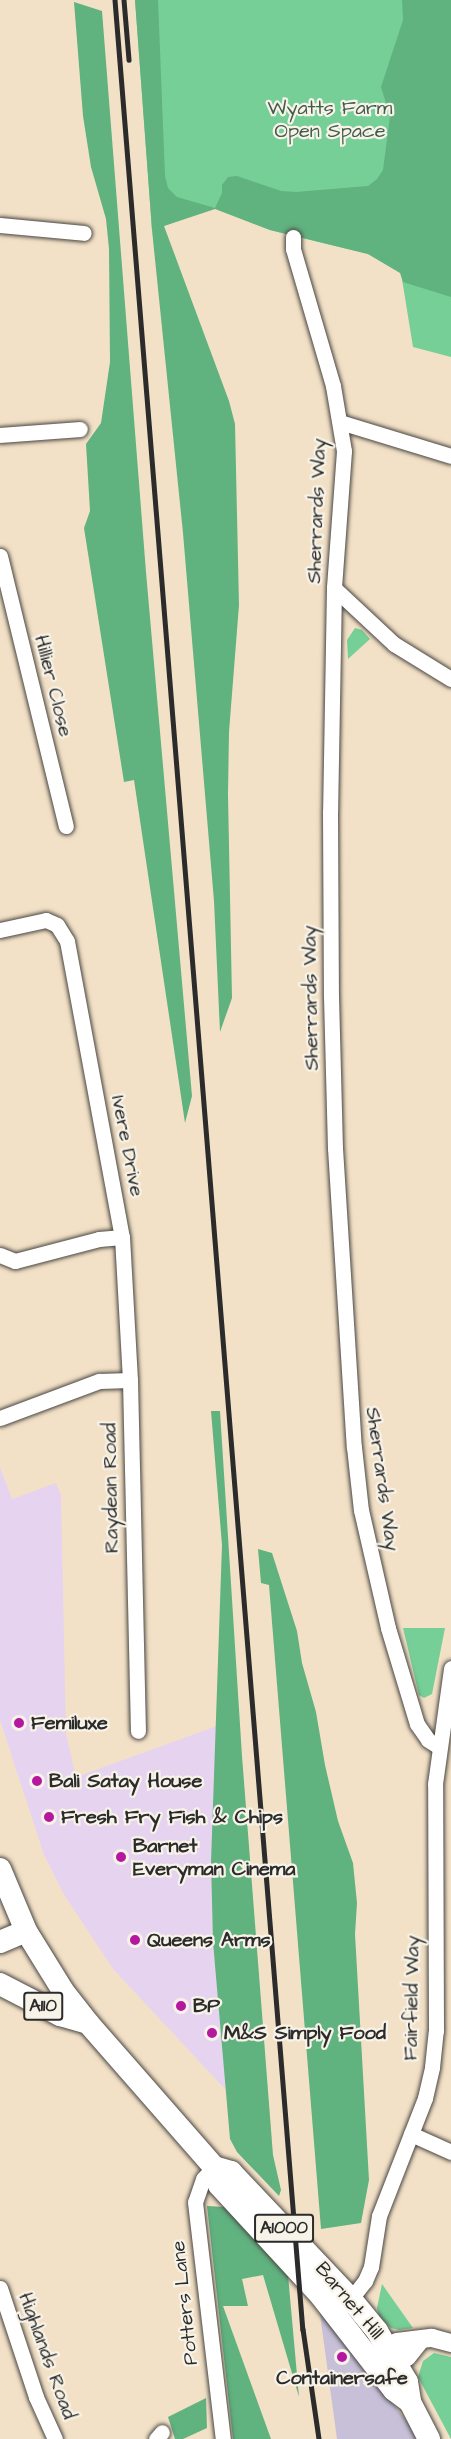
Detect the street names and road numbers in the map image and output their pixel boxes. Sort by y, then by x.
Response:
street label: Sherrards Way [302,438,332,584]
street label: Hillier Close [29,633,77,739]
street label: Sherrards Way [298,925,324,1071]
street label: Ivere Drive [105,1093,149,1199]
street label: Sherrards Way [360,1405,404,1553]
street label: Raydean Road [98,1422,124,1554]
street label: Fairfield Way [399,1935,425,2061]
road number: A110 [22,1991,64,2021]
road number: A1000 [254,2213,314,2243]
street label: Potters Lane [167,2240,203,2366]
street label: Barnet Hill [310,2257,388,2345]
street label: Highlands Road [13,2289,81,2423]

